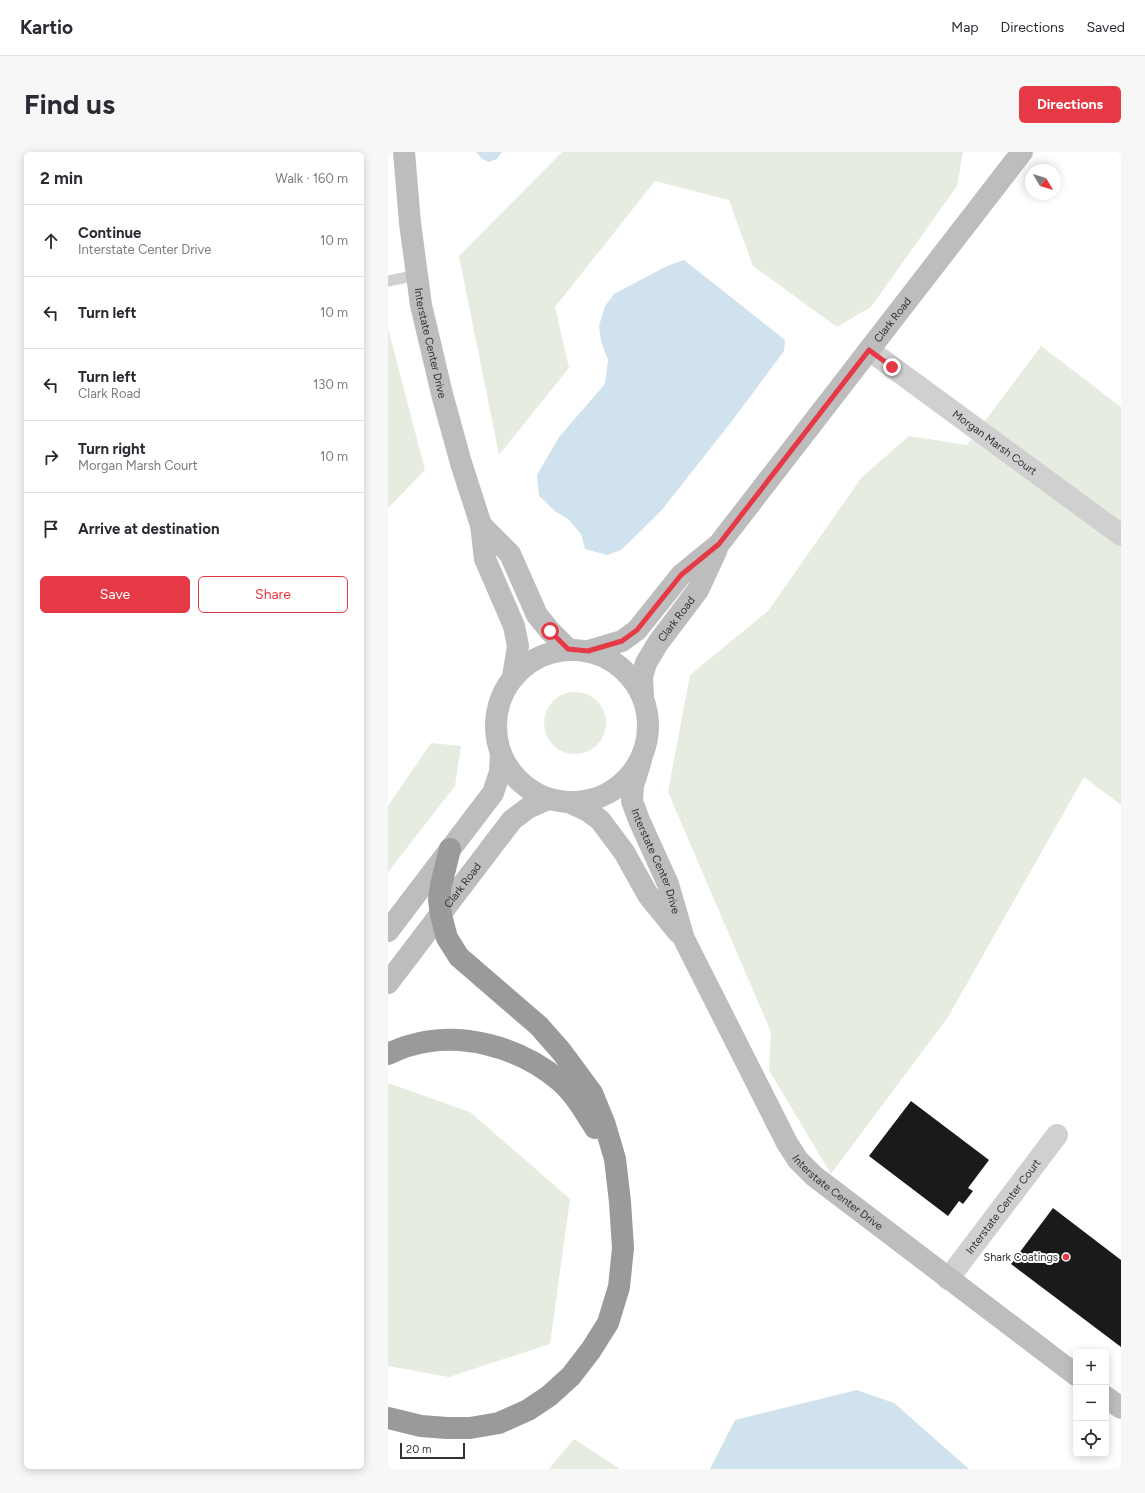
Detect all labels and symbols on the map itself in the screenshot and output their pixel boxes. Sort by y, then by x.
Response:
north arrow [1025,164,1061,200]
street label: Interstate Center Drive [412,287,449,400]
street label: Clark Road [871,295,914,345]
route end [883,358,901,376]
street label: Morgan Marsh Court [950,407,1039,478]
street label: Clark Road [655,594,697,644]
route start [541,622,559,640]
street label: Interstate Center Drive [629,807,683,915]
street label: Clark Road [441,860,484,910]
street label: Interstate Center Drive [790,1152,886,1233]
street label: Interstate Center Court [963,1156,1043,1257]
place label: Shark Coatings [983,1251,1058,1264]
marker: Shark Coatings [1061,1252,1071,1262]
scale bar [400,1441,465,1460]

